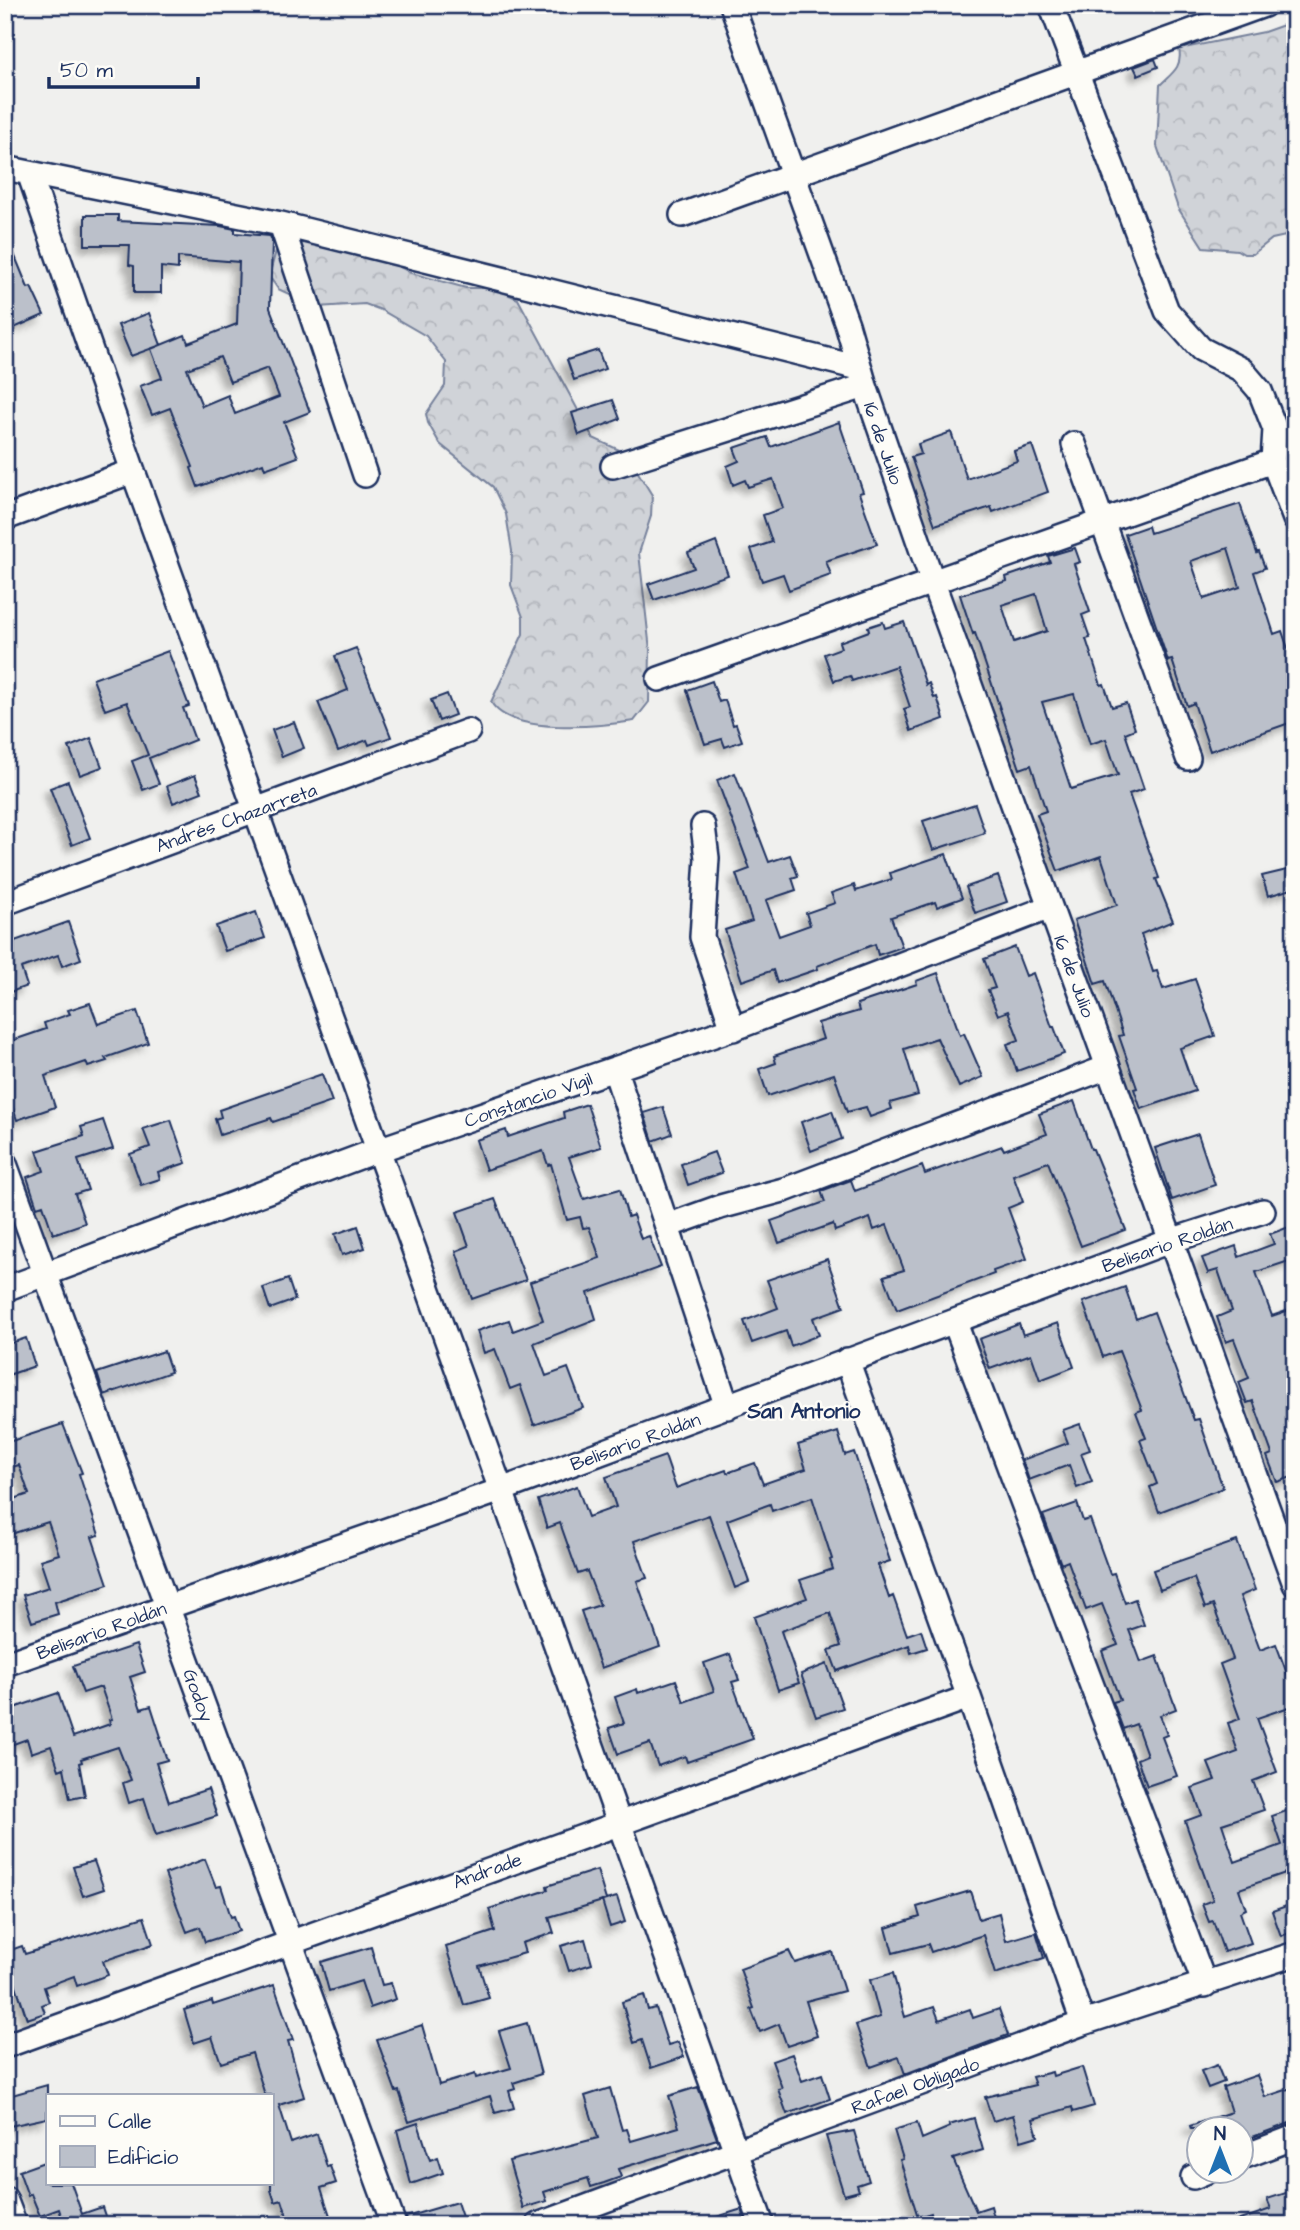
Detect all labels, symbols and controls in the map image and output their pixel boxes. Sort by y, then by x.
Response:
scale bar [49,46,198,90]
text: 50 m [60,56,114,85]
street label: 16 de Julio [856,399,909,489]
street label: Andrés Chazarreta [152,777,321,860]
street label: 16 de Julio [1046,932,1101,1022]
street label: Constancio Vigil [461,1066,596,1136]
street label: Belisario Roldán [1098,1210,1236,1280]
district label: San Antonio [747,1397,861,1426]
street label: Belisario Roldán [567,1406,704,1478]
street label: Belisario Roldán [33,1595,170,1667]
street label: Godoy [175,1665,220,1727]
street label: Andrade [449,1846,526,1896]
street label: Rafael Obligado [848,2051,984,2123]
legend [46,2094,273,2184]
text: Calle [108,2107,152,2136]
north arrow [1184,2114,1254,2184]
text: N [1214,2121,1226,2148]
text: Edificio [108,2143,178,2172]

